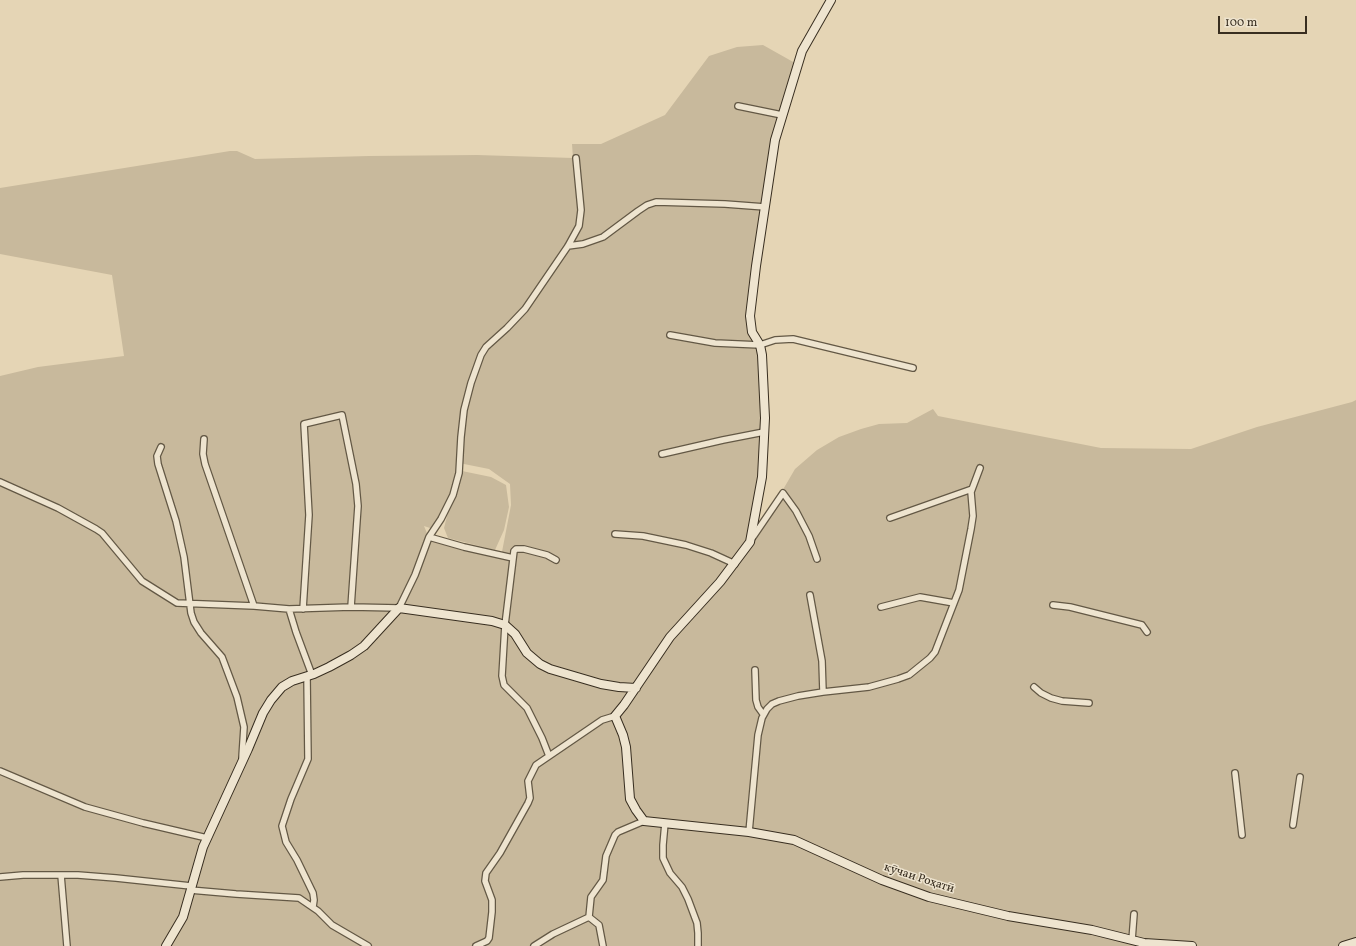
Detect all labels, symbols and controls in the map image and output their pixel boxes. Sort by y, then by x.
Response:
scale bar [1220,8,1309,34]
text: 100 m [1225,15,1257,31]
street label: кӯчаи Роҳатӣ [882,861,956,897]

